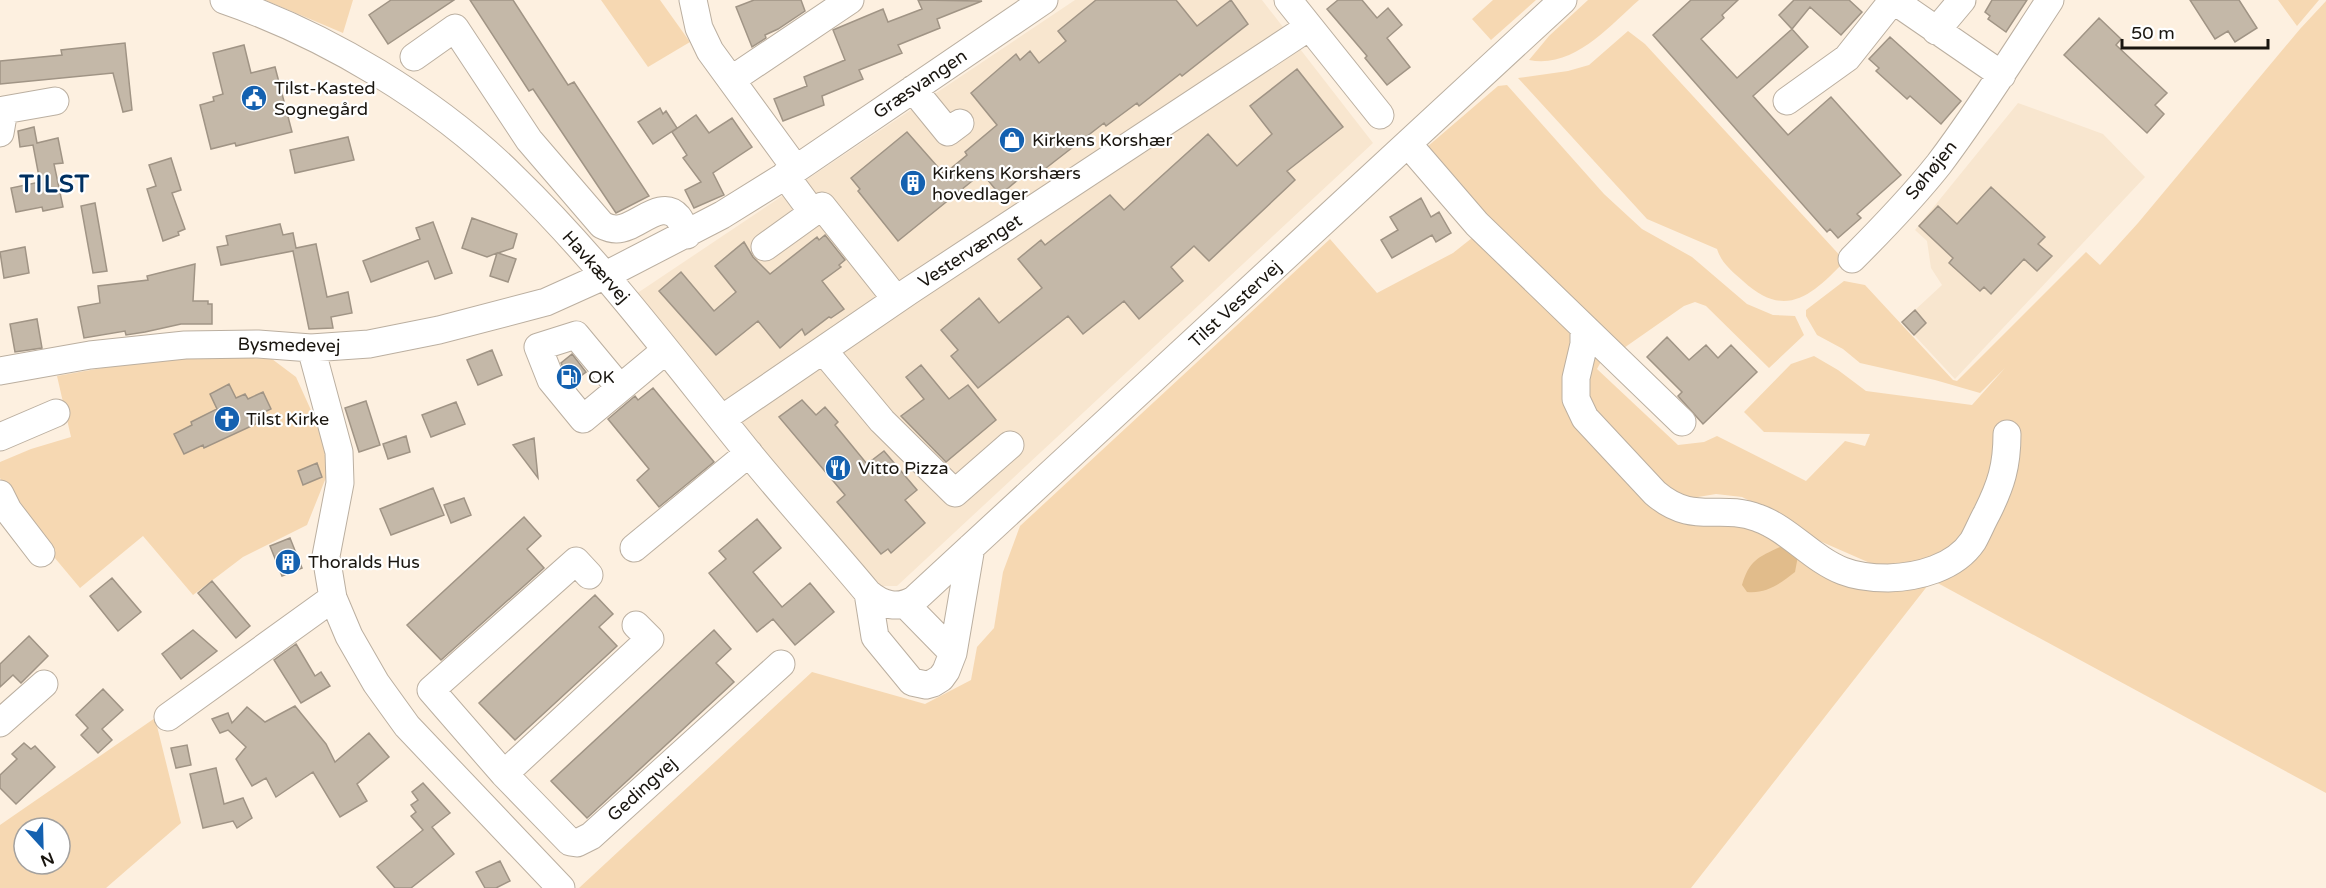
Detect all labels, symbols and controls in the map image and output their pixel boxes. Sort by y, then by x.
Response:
scale bar [2122,12,2268,50]
text: 50 m [2131,22,2175,44]
street label: Græsvangen [869,45,971,123]
place label: Tilst-Kasted Sognegård [274,77,376,120]
public building icon: Tilst-Kasted Sognegård [239,83,269,113]
shop icon: Kirkens Korshær [997,125,1027,155]
place label: Kirkens Korshær [1032,129,1172,151]
street label: Søhøjen [1901,136,1961,204]
place label: Kirkens Korshærs hovedlager [932,162,1081,205]
building icon: Kirkens Korshærs hovedlager [898,168,928,198]
district label: TILST [18,170,91,199]
street label: Vestervænget [914,209,1026,293]
street label: Havkærvej [558,226,634,308]
street label: Tilst Vestervej [1184,256,1286,352]
street label: Bysmedevej [237,333,341,357]
fuel station icon: OK [554,362,584,392]
place label: OK [588,366,615,388]
church icon: Tilst Kirke [212,404,242,434]
place label: Tilst Kirke [246,408,329,430]
restaurant icon: Vitto Pizza [823,453,853,483]
place label: Vitto Pizza [858,457,949,479]
building icon: Thoralds Hus [273,547,303,577]
place label: Thoralds Hus [308,551,420,573]
street label: Gedingvej [603,752,681,826]
north arrow [12,816,72,876]
text: N [38,847,57,871]

